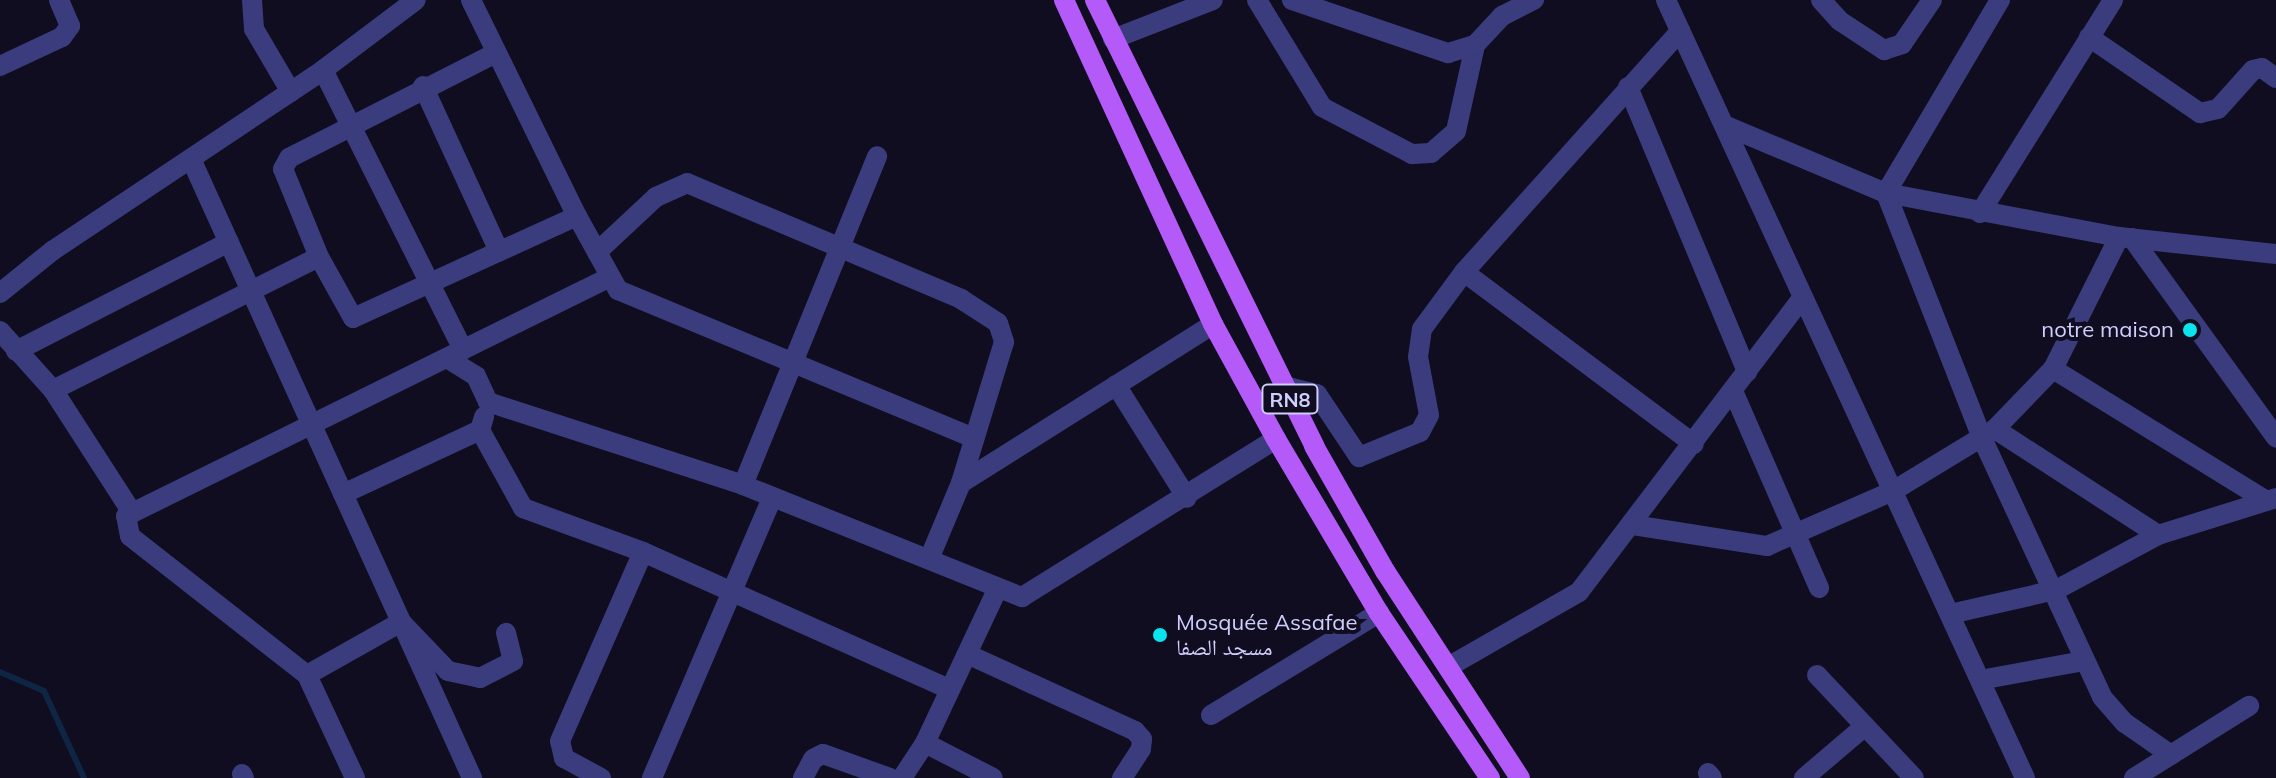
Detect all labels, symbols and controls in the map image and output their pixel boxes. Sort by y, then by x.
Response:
place label: notre maison [2041,317,2174,343]
marker: notre maison [2181,321,2199,339]
road number: RN8 [1260,383,1320,415]
place label: Mosquée Assafae مسجد الصفا [1176,609,1357,660]
marker: Mosquée Assafae مسجد الصفا [1151,626,1169,644]

